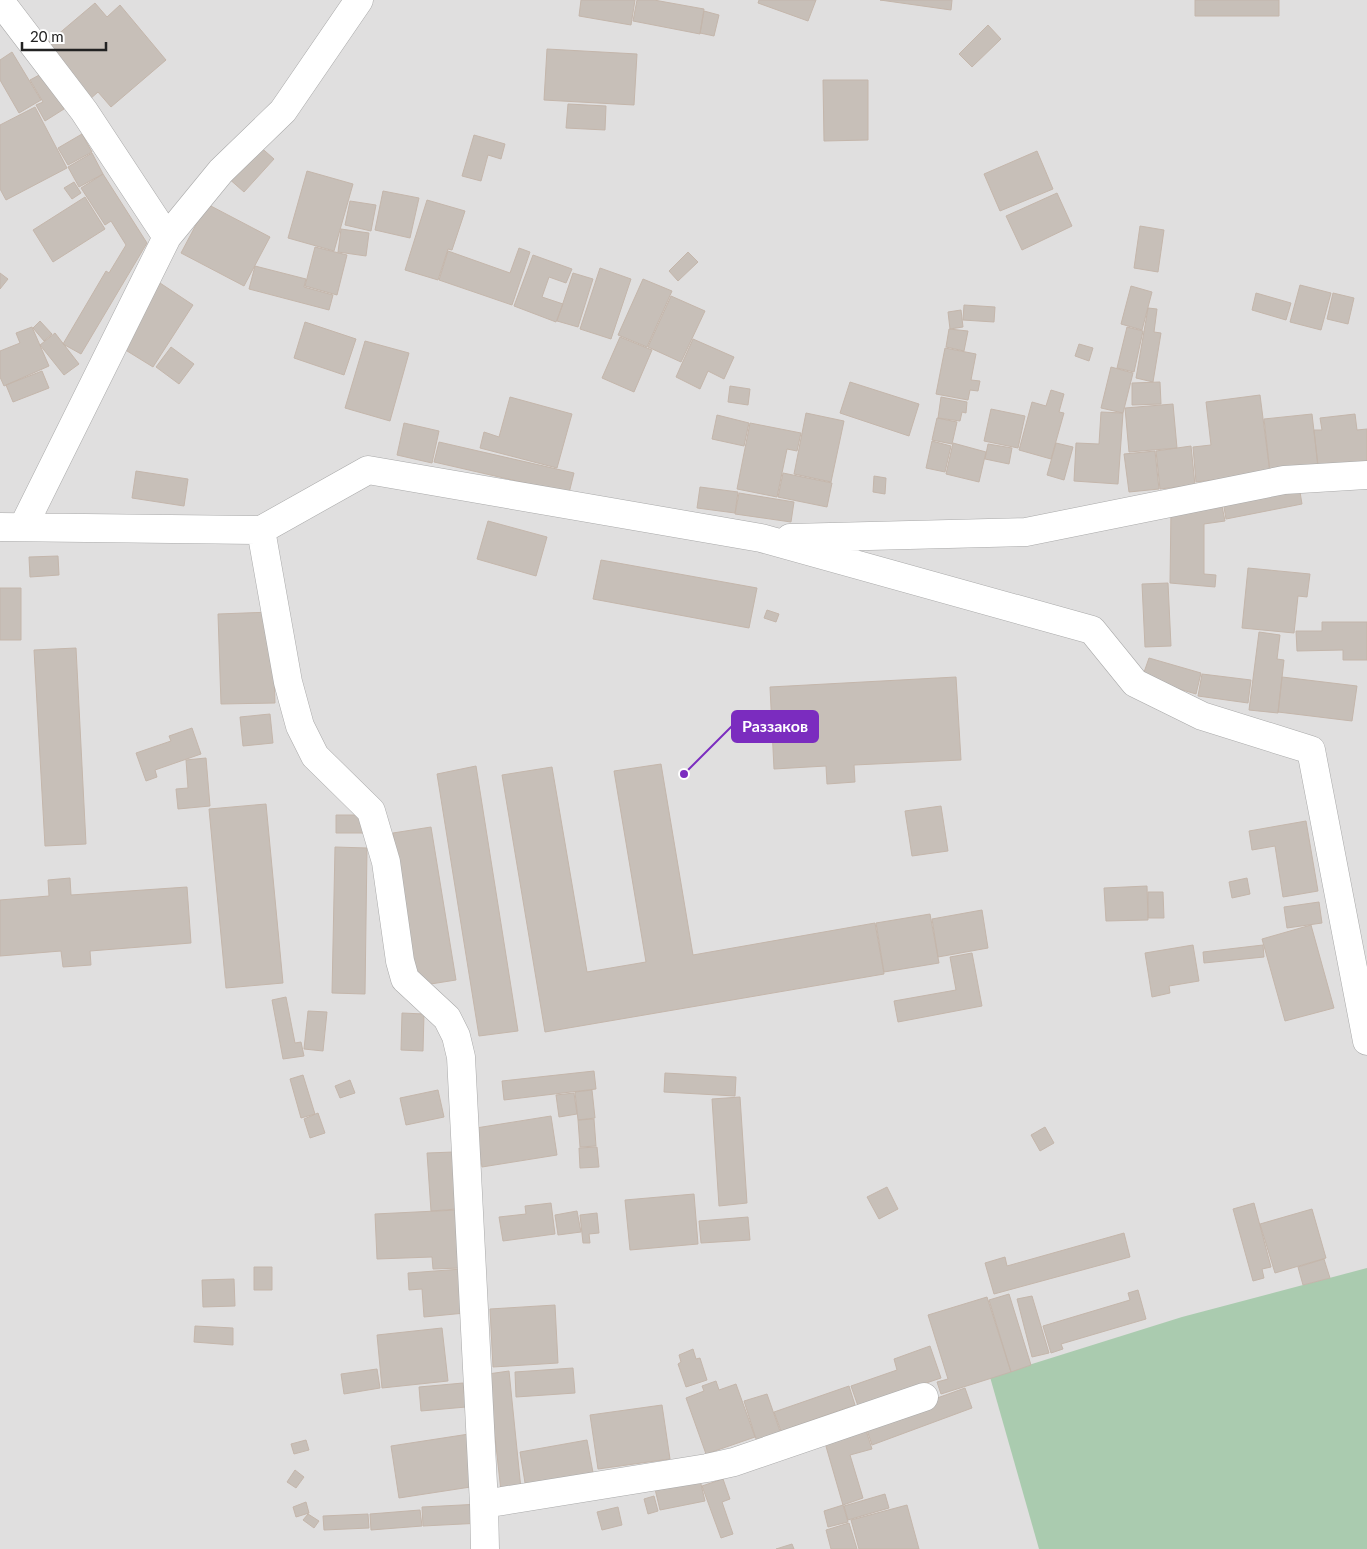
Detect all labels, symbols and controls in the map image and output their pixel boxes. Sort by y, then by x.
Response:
scale bar [22,20,106,52]
text: 20 m [30,27,64,45]
callout: Раззаков [732,711,818,742]
text: Раззаков [742,716,808,735]

